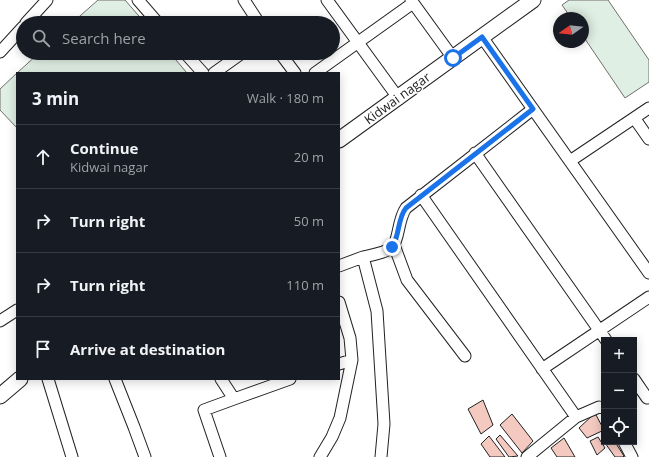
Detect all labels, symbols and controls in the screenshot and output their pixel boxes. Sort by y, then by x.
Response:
north arrow [553,12,589,48]
search box [16,16,340,60]
icon: search [30,27,52,49]
text: Search here [62,28,146,48]
route start [444,49,462,67]
street label: Kidwai nagar [360,67,434,128]
text: 3 min [32,87,79,110]
text: Walk · 180 m [247,89,324,107]
text: Continue [70,138,138,158]
icon: ahead [32,146,54,168]
text: 20 m [294,148,324,166]
text: Kidwai nagar [70,158,148,176]
icon: right [32,210,54,232]
text: Turn right [70,211,145,231]
text: 50 m [294,212,324,230]
route end [383,238,401,256]
icon: right [32,274,54,296]
text: Turn right [70,275,145,295]
text: 110 m [286,276,324,294]
map controls [601,337,637,445]
button: + [601,337,637,373]
icon: arrive [32,338,54,360]
text: Arrive at destination [70,339,225,359]
button: − [601,373,637,409]
button: locate [601,409,637,445]

